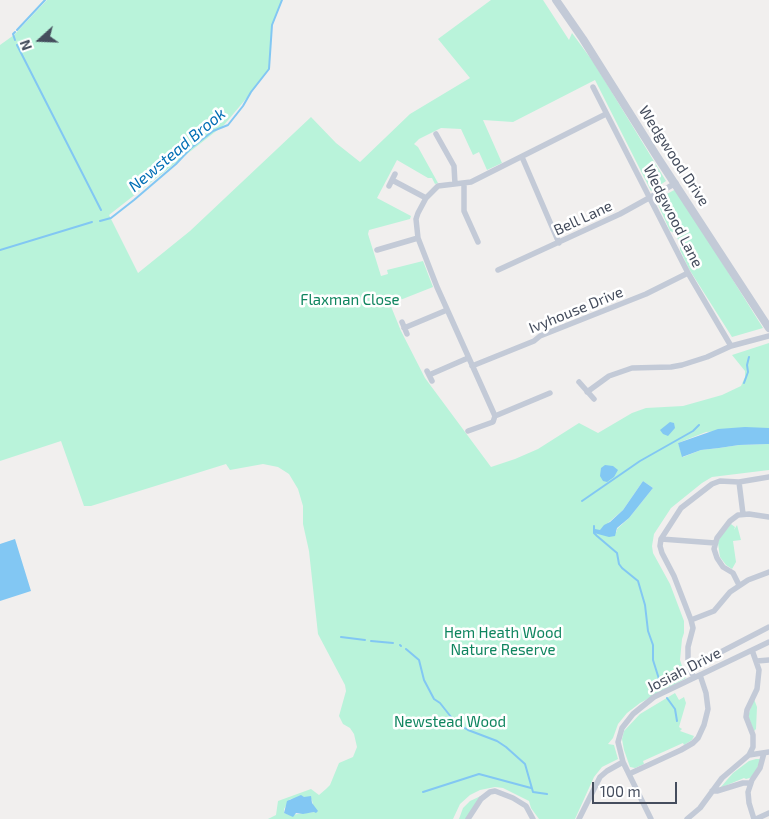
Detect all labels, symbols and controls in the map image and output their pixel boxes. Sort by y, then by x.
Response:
north arrow [15,15,65,65]
text: N [16,38,35,53]
street label: Wedgwood Drive [635,103,713,209]
water label: Newstead Brook [125,104,229,196]
street label: Wedgwood Lane [639,162,707,270]
street label: Bell Lane [551,197,615,239]
street label: Ivyhouse Drive [526,283,626,337]
park label: Flaxman Close [300,291,400,309]
park label: Hem Heath Wood Nature Reserve [444,624,562,659]
street label: Josiah Drive [644,644,724,696]
park label: Newstead Wood [394,713,506,731]
scale bar [594,772,679,804]
text: 100 m [600,782,641,800]

